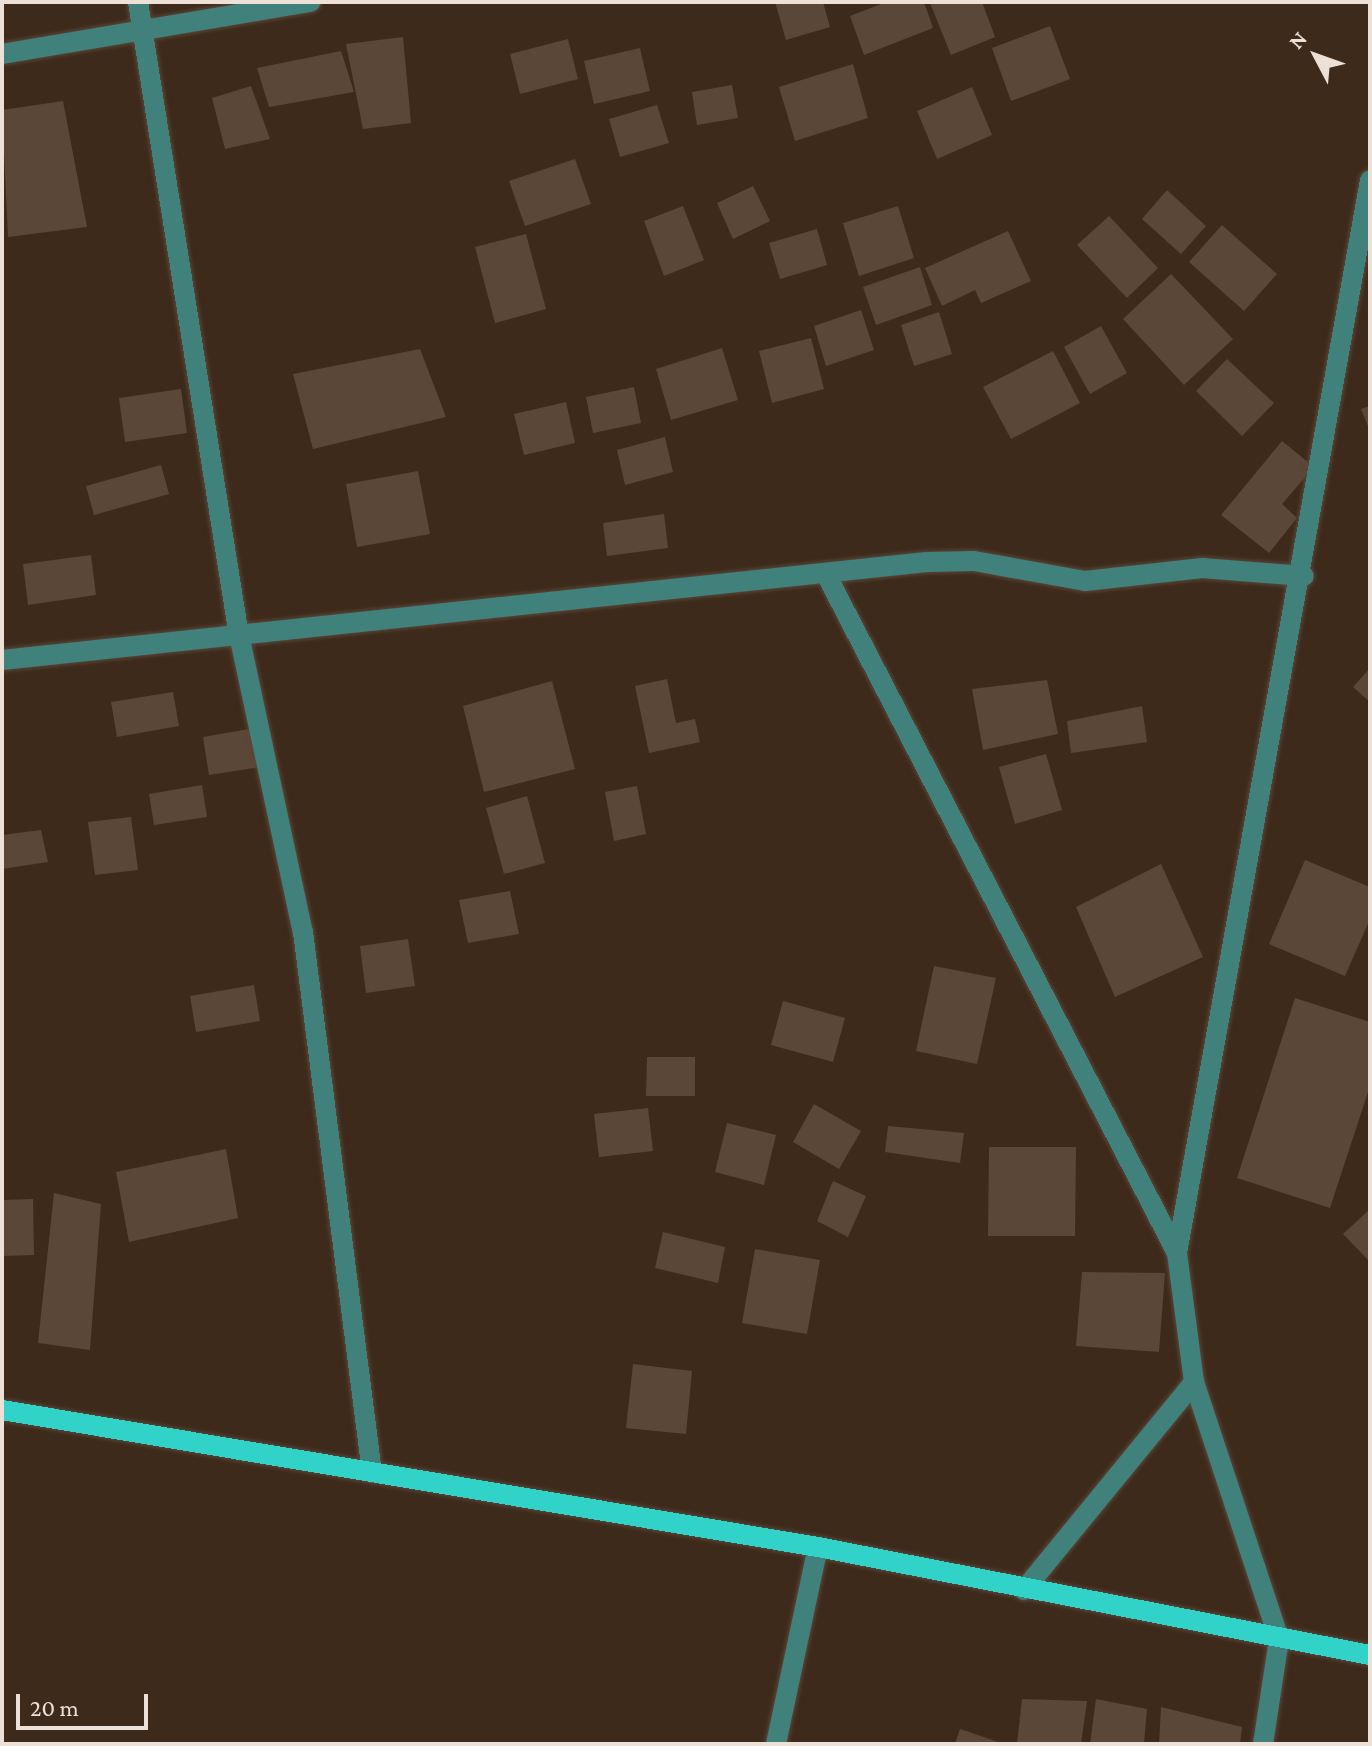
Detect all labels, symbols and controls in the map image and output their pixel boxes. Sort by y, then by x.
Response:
north arrow [1276,16,1356,96]
text: N [1283,26,1312,54]
scale bar [20,1678,152,1728]
text: 20 m [30,1694,79,1721]

